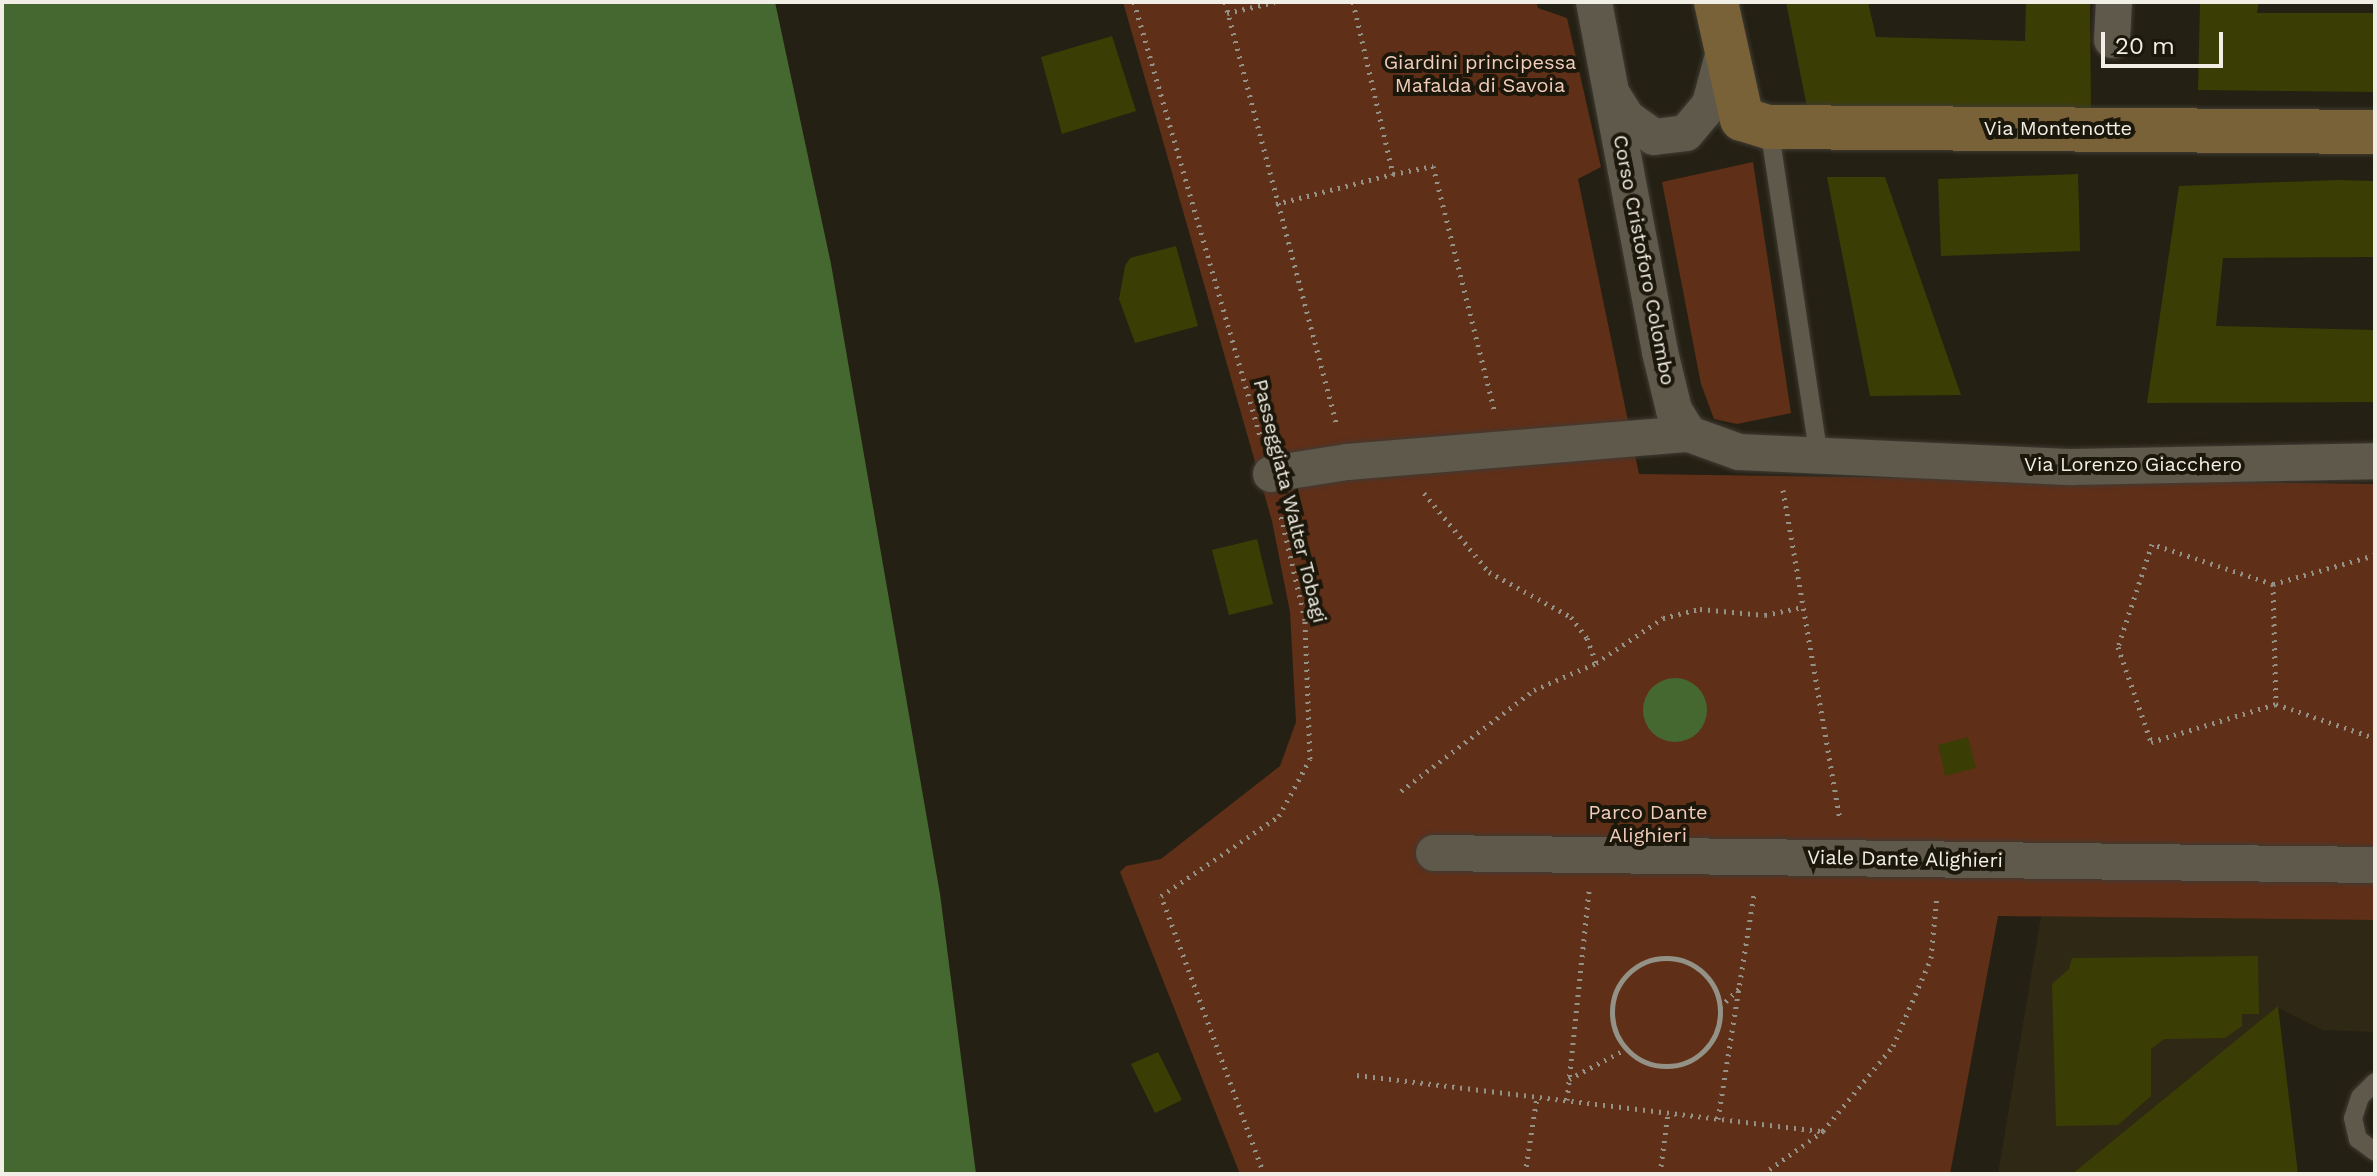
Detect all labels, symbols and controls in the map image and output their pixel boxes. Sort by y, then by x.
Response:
scale bar [2105,16,2227,66]
text: 20 m [2115,32,2175,60]
park label: Giardini principessa Mafalda di Savoia [1384,50,1576,97]
street label: Via Montenotte [1984,116,2132,140]
street label: Corso Cristoforo Colombo [1608,133,1680,387]
street label: Passeggiata Walter Tobagi [1248,376,1332,626]
street label: Via Lorenzo Giacchero [2024,452,2242,476]
park label: Parco Dante Alighieri [1588,801,1708,848]
street label: Viale Dante Alighieri [1806,845,2004,873]

